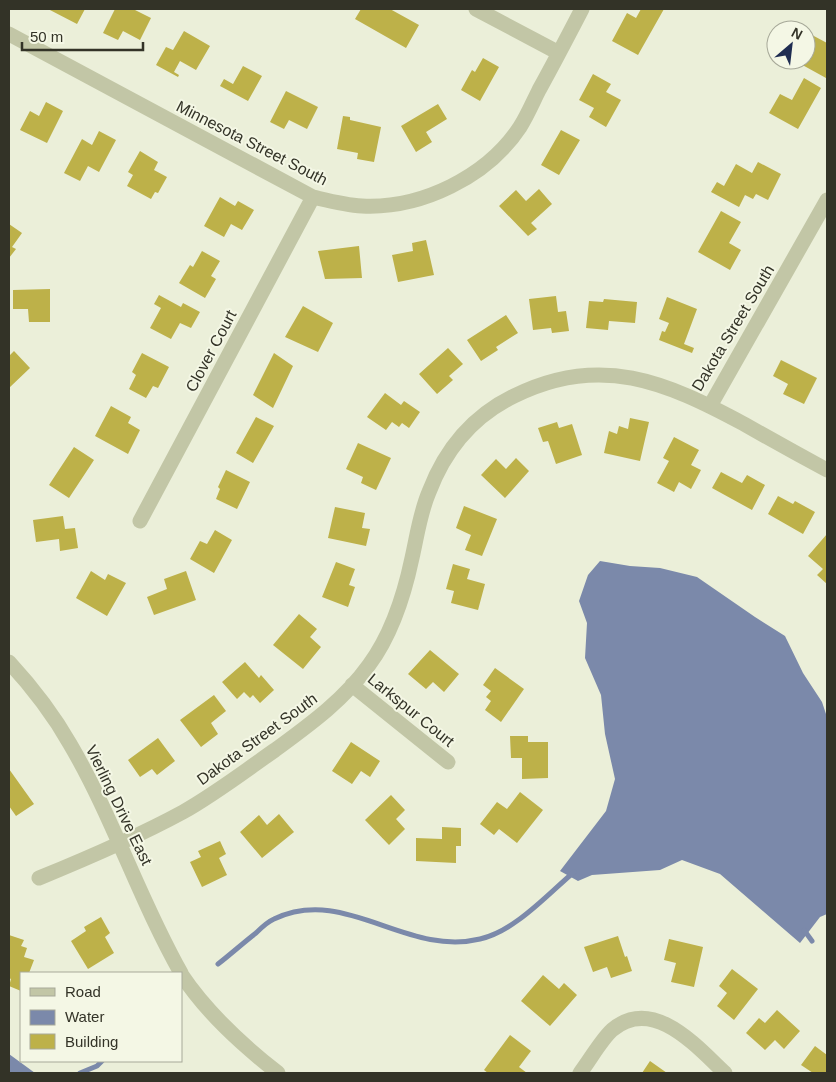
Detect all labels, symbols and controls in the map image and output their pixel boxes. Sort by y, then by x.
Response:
scale bar [22,20,144,52]
north arrow [766,20,816,70]
text: N [789,24,805,43]
text: 50 m [30,28,63,45]
street label: Minnesota Street South [174,97,330,189]
street label: Dakota Street South [689,262,777,394]
street label: Clover Court [182,307,240,395]
street label: Larkspur Court [365,670,458,750]
street label: Dakota Street South [194,690,320,788]
street label: Vierling Drive East [83,742,156,868]
legend [20,972,182,1062]
text: Road [65,983,101,1000]
text: Water [65,1008,104,1025]
text: Building [65,1033,118,1050]

